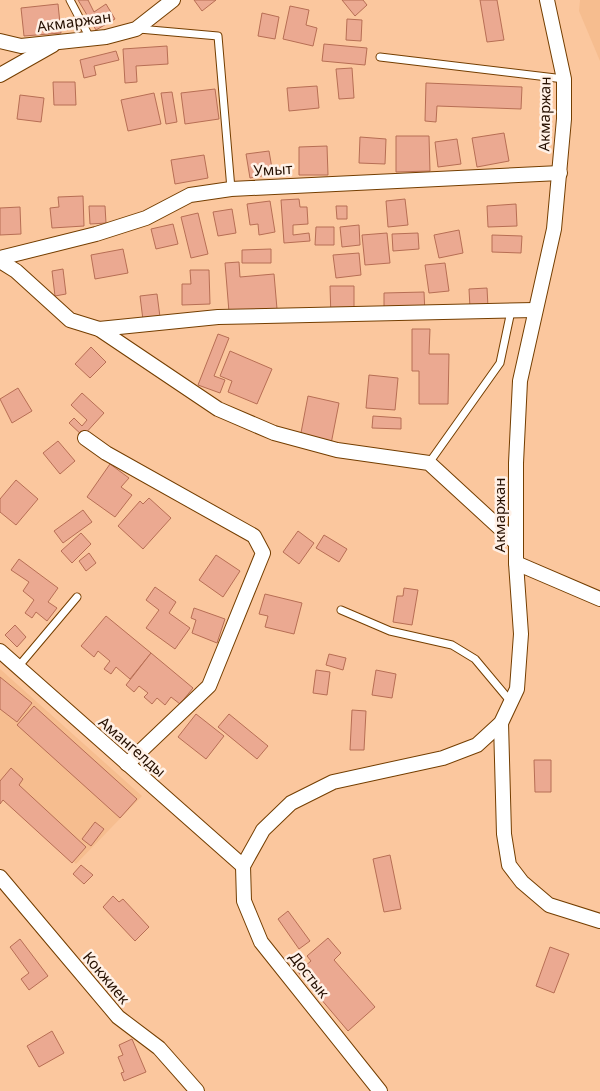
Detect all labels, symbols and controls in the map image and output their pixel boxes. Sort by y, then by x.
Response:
street label: Акмаржан [35,6,112,36]
street label: Акмаржан [533,76,555,152]
street label: Умыт [253,158,293,180]
street label: Акмаржан [489,478,509,552]
street label: Амангелды [95,712,170,781]
street label: Кокжиек [79,947,135,1008]
street label: Достык [285,947,334,1002]

